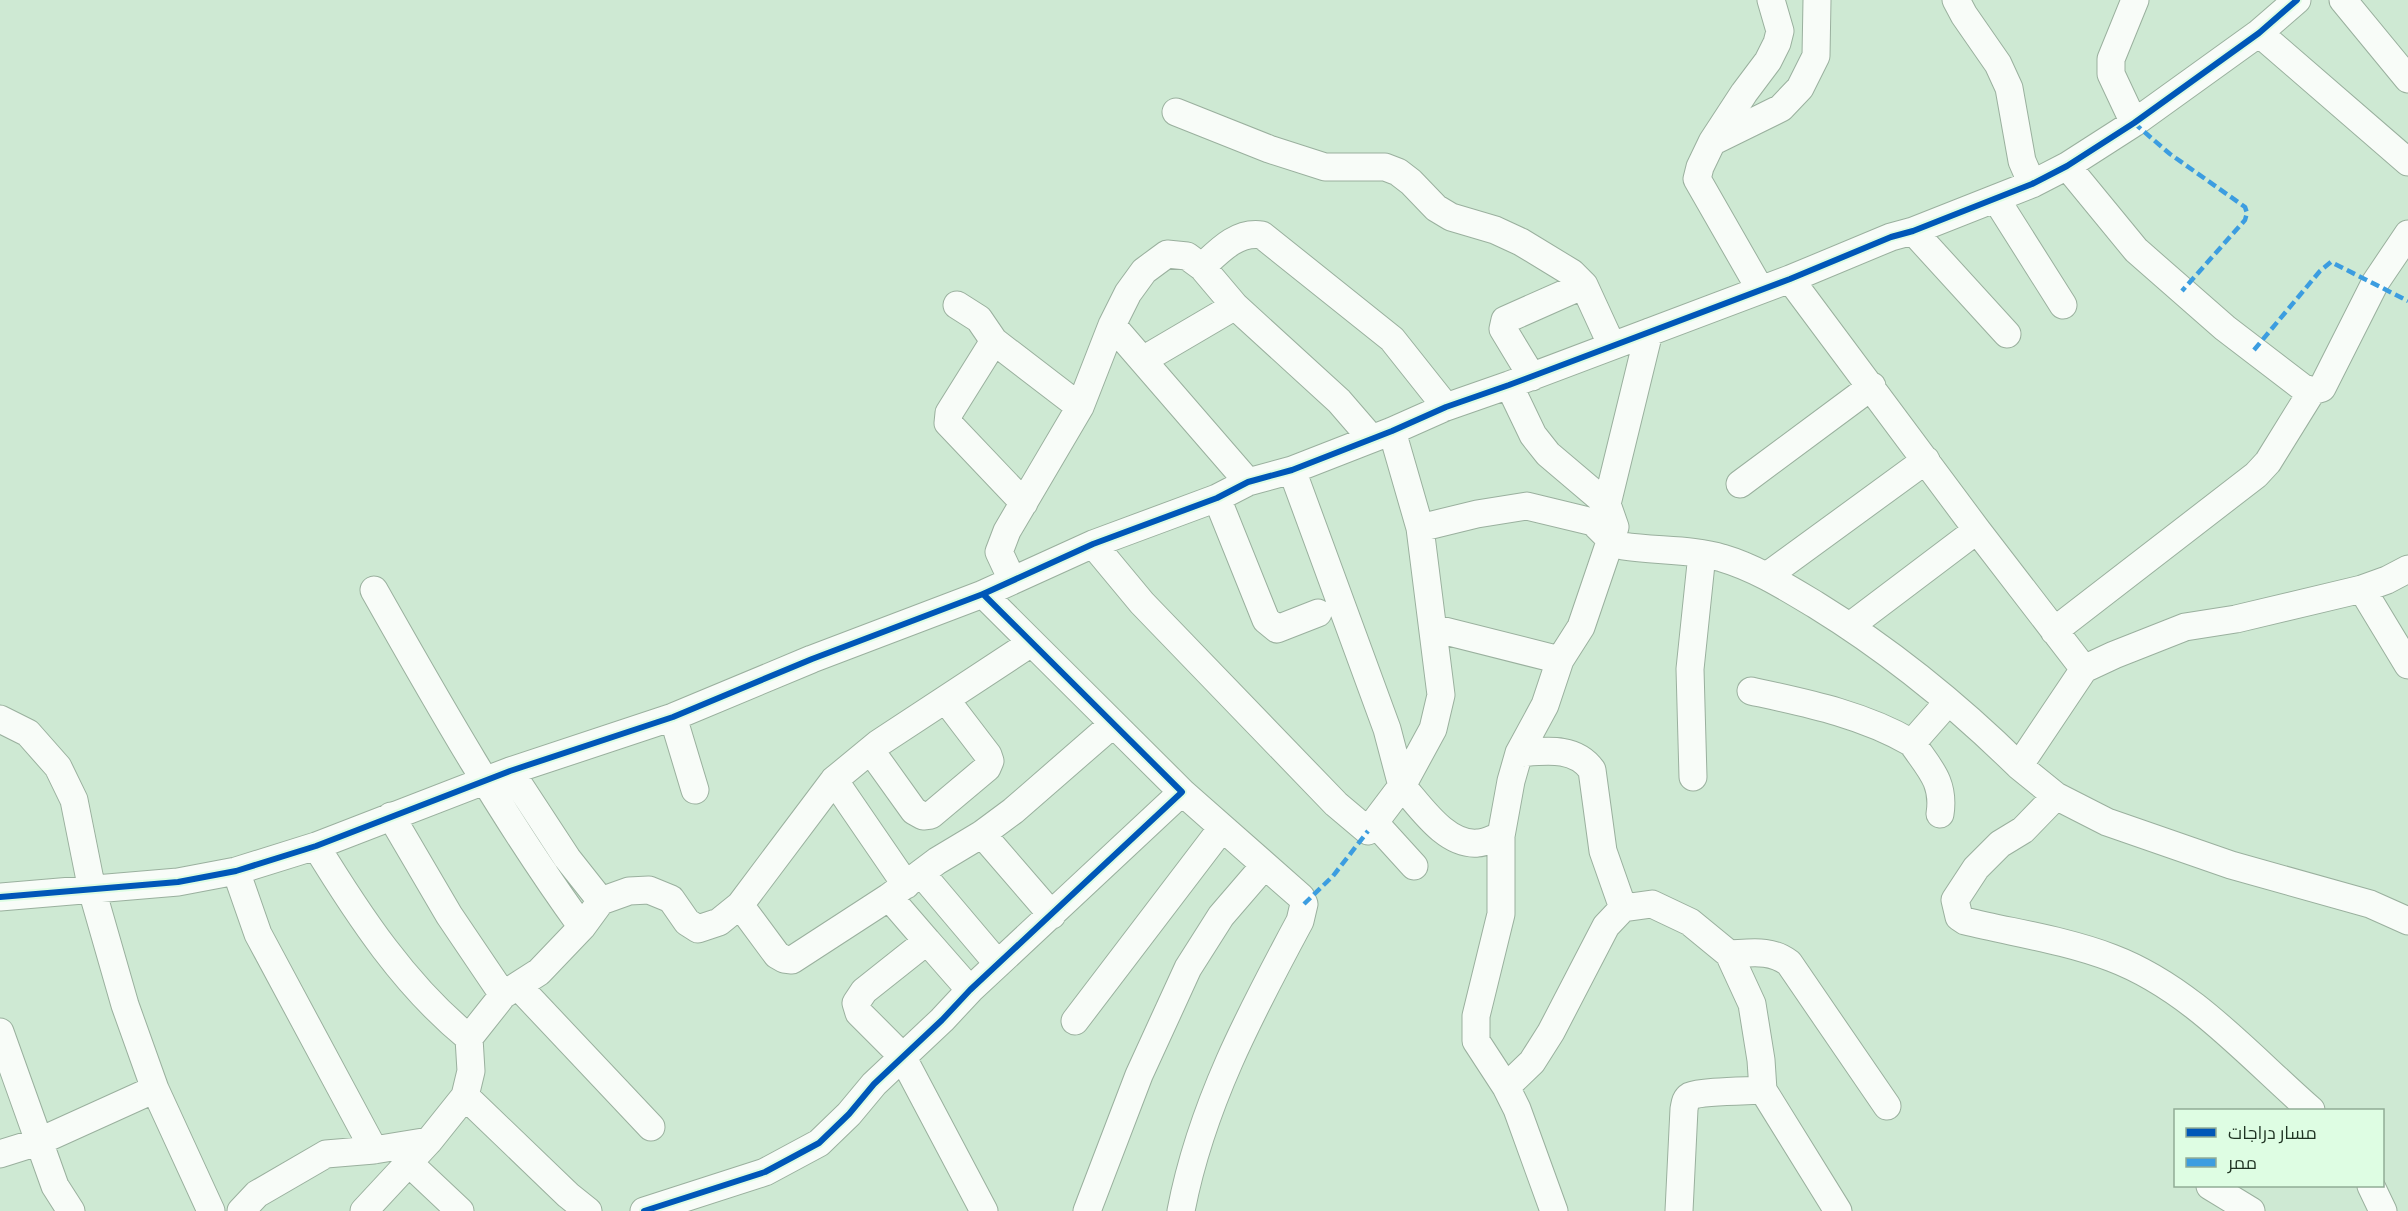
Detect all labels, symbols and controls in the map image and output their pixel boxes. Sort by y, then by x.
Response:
legend [2174,1109,2384,1187]
text: مسار دراجات [2228,1121,2317,1144]
text: ممر [2227,1151,2257,1174]

